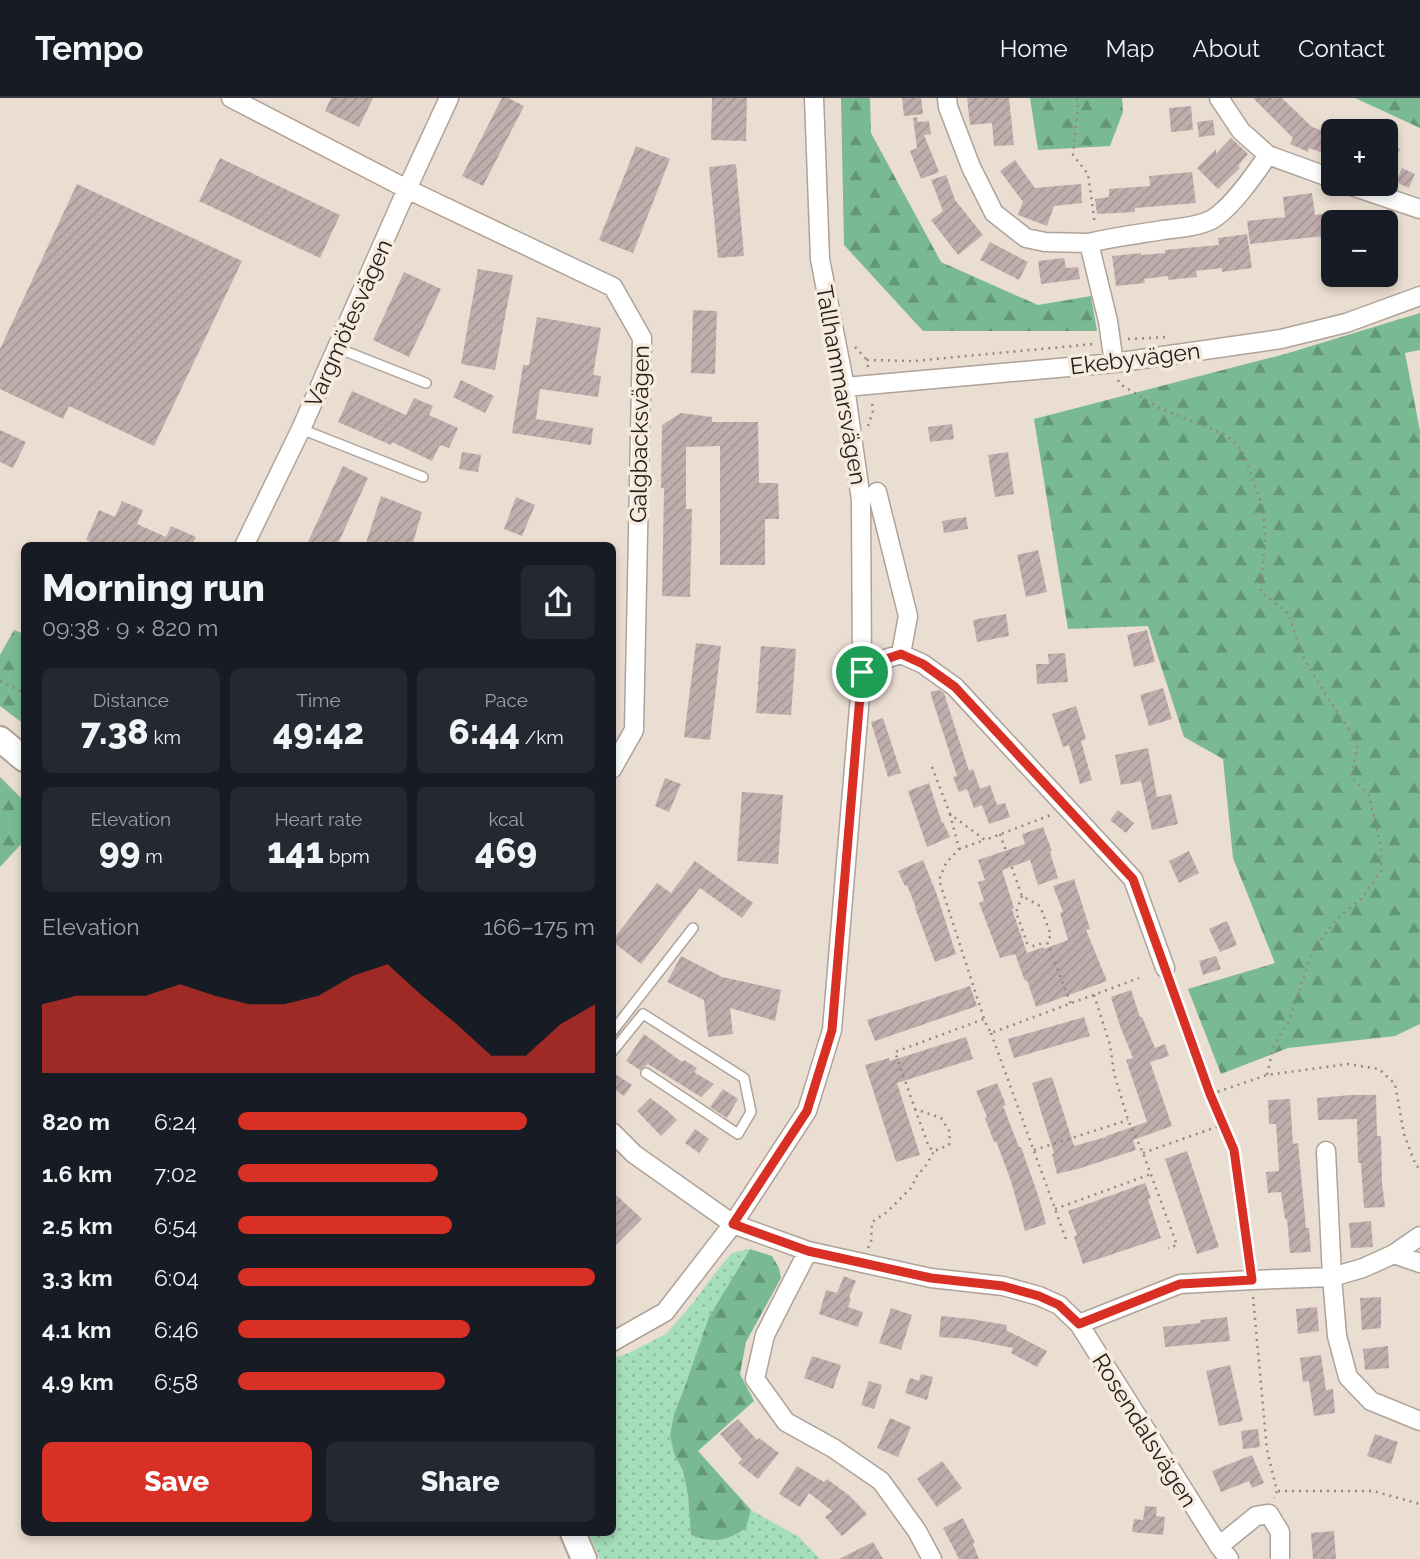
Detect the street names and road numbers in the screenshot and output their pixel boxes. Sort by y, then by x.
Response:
street label: Vargmötesvägen [299,235,397,411]
street label: Tallhammarsvägen [811,283,873,487]
street label: Ekebyvägen [1068,337,1202,379]
street label: Galgbacksvägen [624,345,654,523]
street label: Rosendalsvägen [1087,1348,1203,1512]

